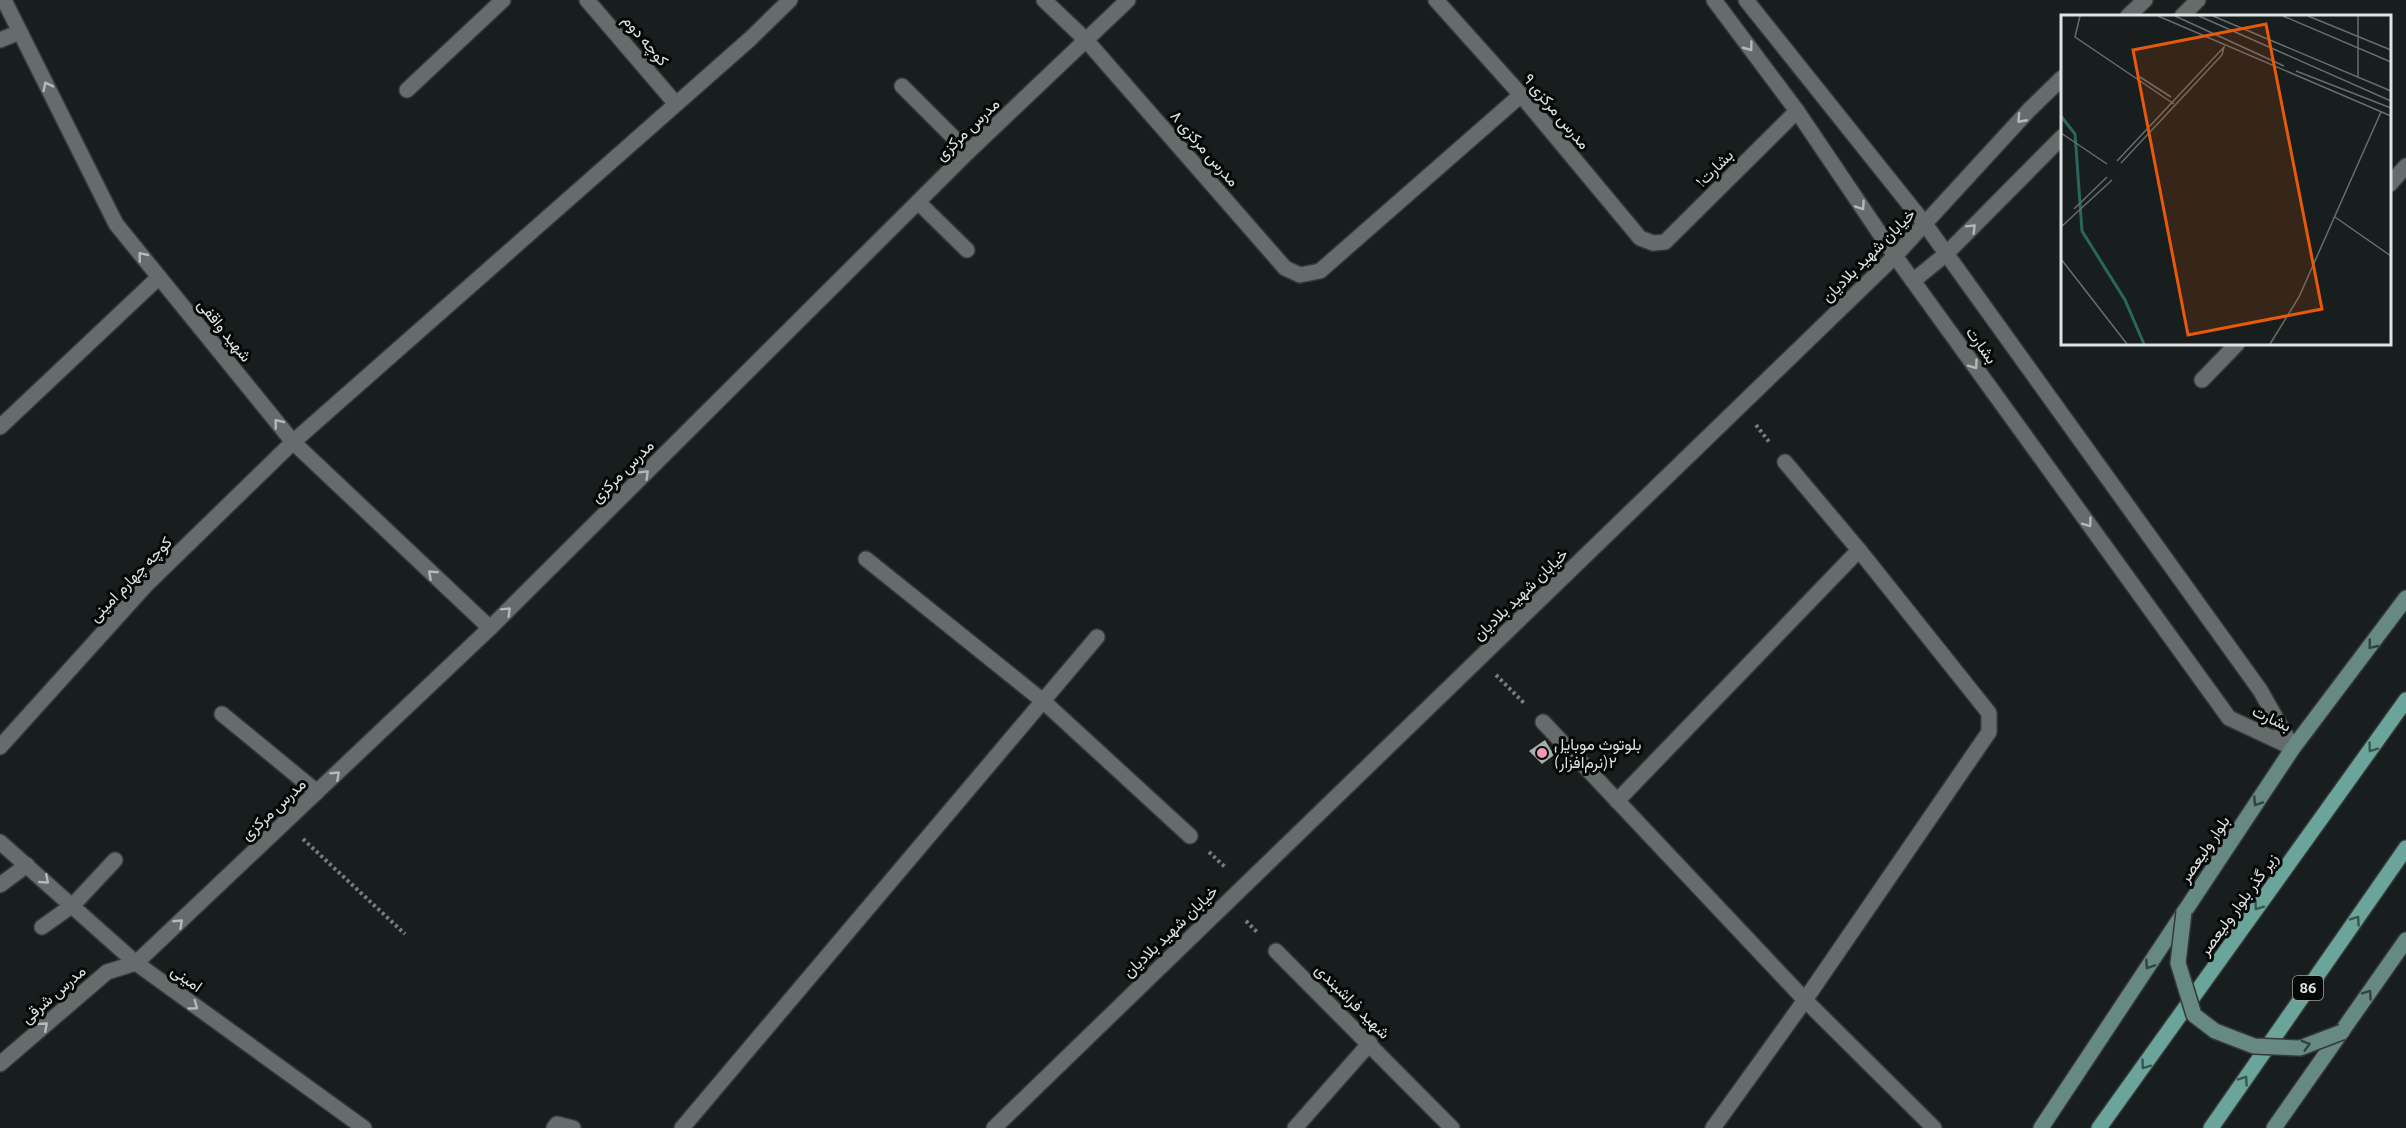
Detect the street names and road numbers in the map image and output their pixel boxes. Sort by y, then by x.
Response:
street label: کوچه دوم [617,11,673,71]
street label: مدرس مرکزی ۹ [1519,70,1594,154]
street label: مدرس مرکزی [931,94,1004,165]
street label: مدرس مرکزی ۸ [1166,106,1243,191]
street label: بشارت۱ [1692,146,1738,192]
street label: خیابان شهید بلادیان [1818,204,1920,307]
street label: شهید واقفی [193,295,256,366]
street label: بشارت [1961,323,2001,368]
street label: مدرس مرکزی [587,436,659,508]
street label: کوچه چهارم امینی [85,533,177,627]
street label: خیابان شهید بلادیان [1469,544,1573,645]
street label: بشارت [2249,701,2294,737]
street label: مدرس مرکزی [237,775,310,845]
street label: بلوار ولیعصر [2175,812,2234,888]
street label: زیر گذر بلوار ولیعصر [2194,849,2283,961]
street label: خیابان شهید بلادیان [1119,881,1223,982]
street label: شهید فراشبندی [1311,960,1394,1043]
street label: مدرس شرقی [17,961,90,1028]
street label: امینی [167,961,206,997]
road number: 86 [2293,976,2323,1000]

